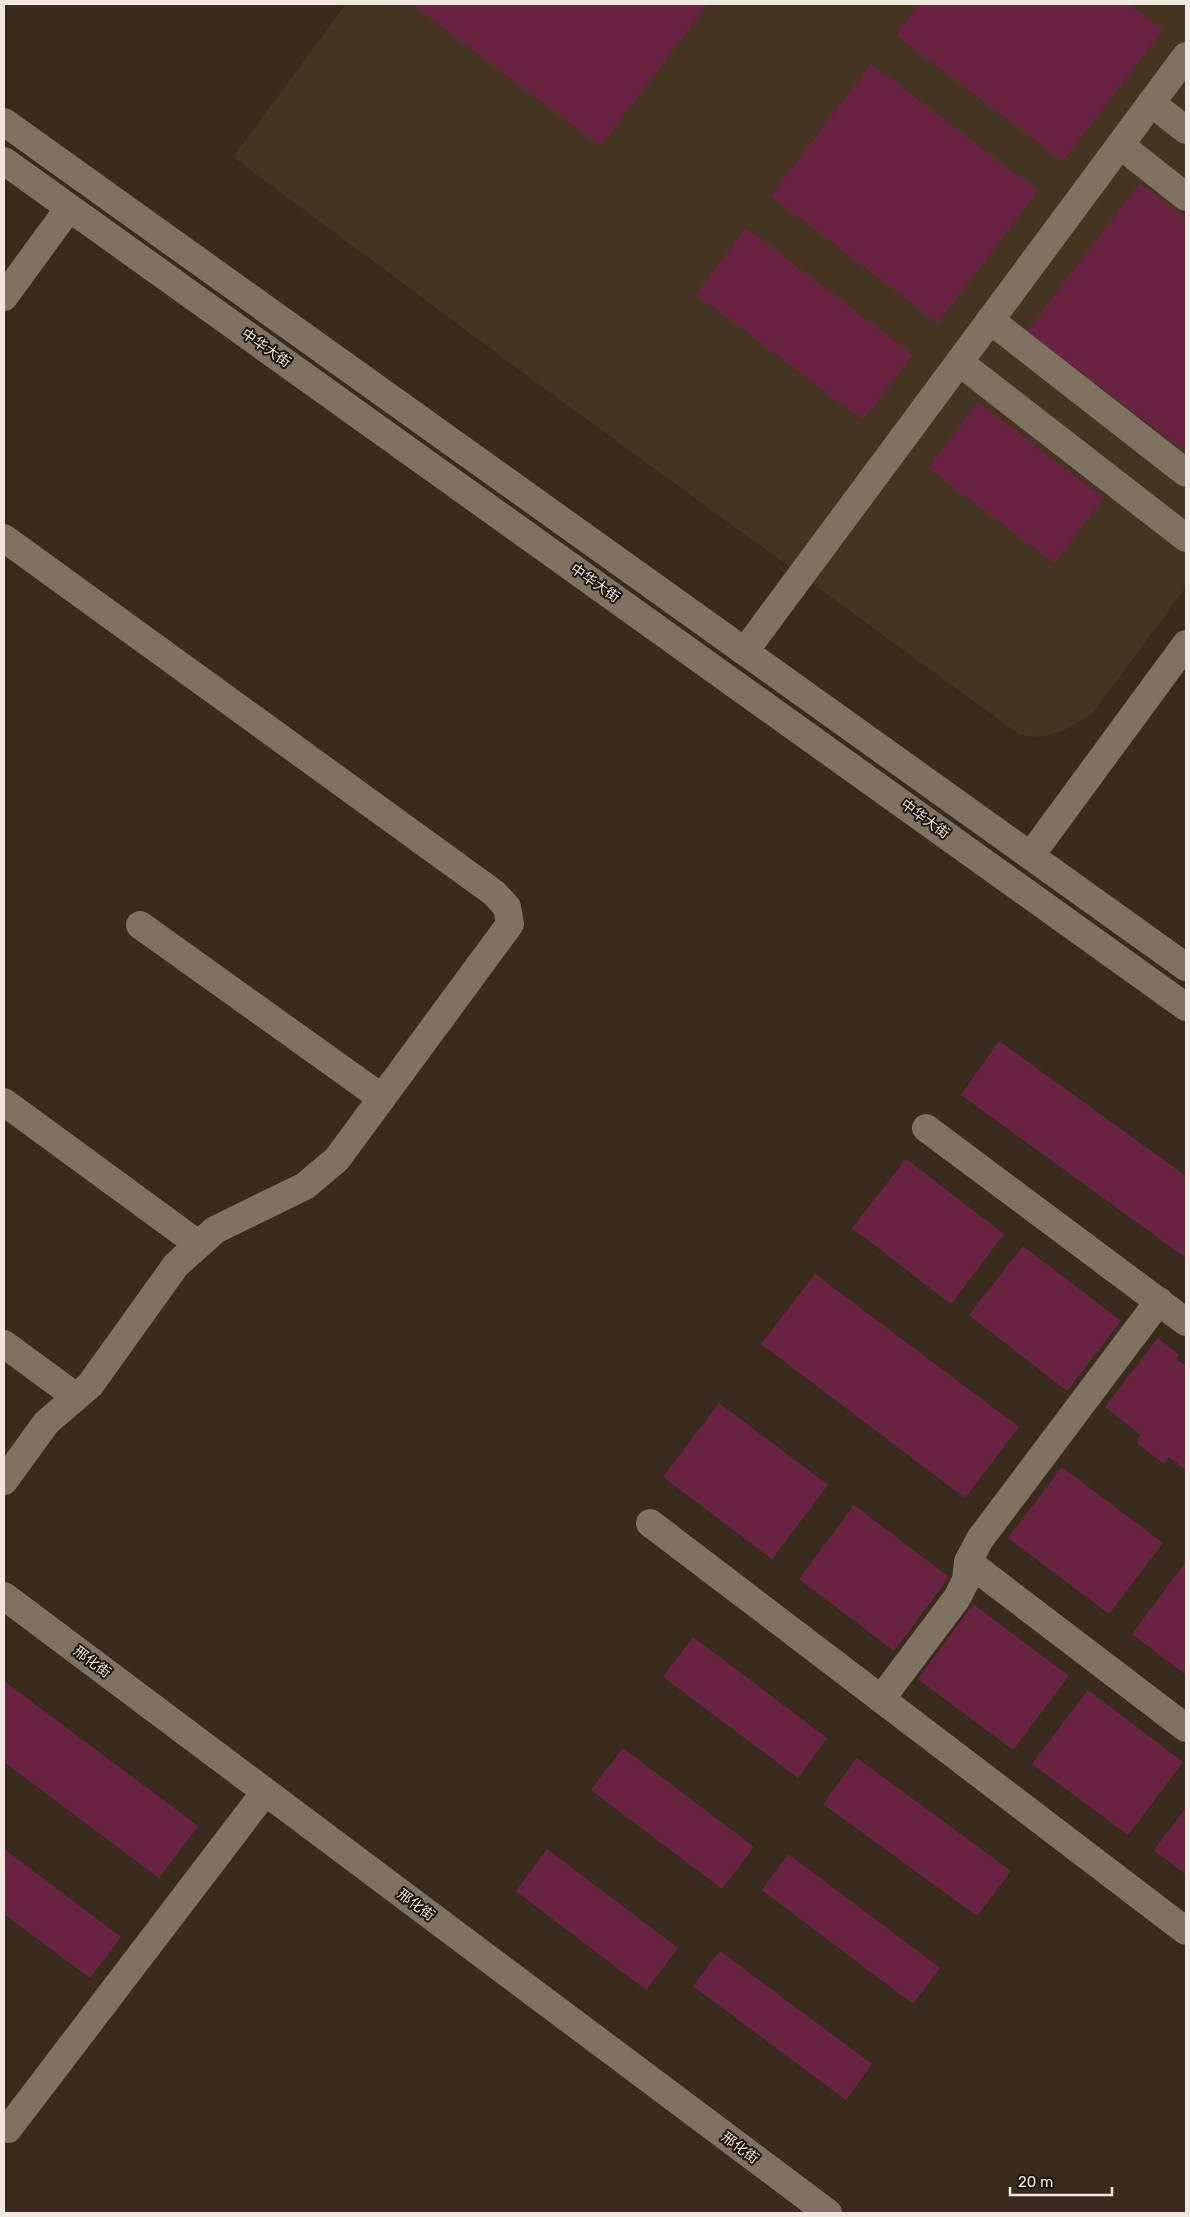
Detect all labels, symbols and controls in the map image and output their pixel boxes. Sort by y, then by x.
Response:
street label: 中华大街 [238,325,294,371]
street label: 中华大街 [567,560,623,606]
street label: 中华大街 [897,796,953,842]
street label: 邢化街 [70,1643,114,1681]
street label: 邢化街 [394,1886,438,1924]
street label: 邢化街 [718,2129,762,2167]
scale bar [1010,2164,1112,2196]
text: 20 m [1018,2173,1053,2191]

